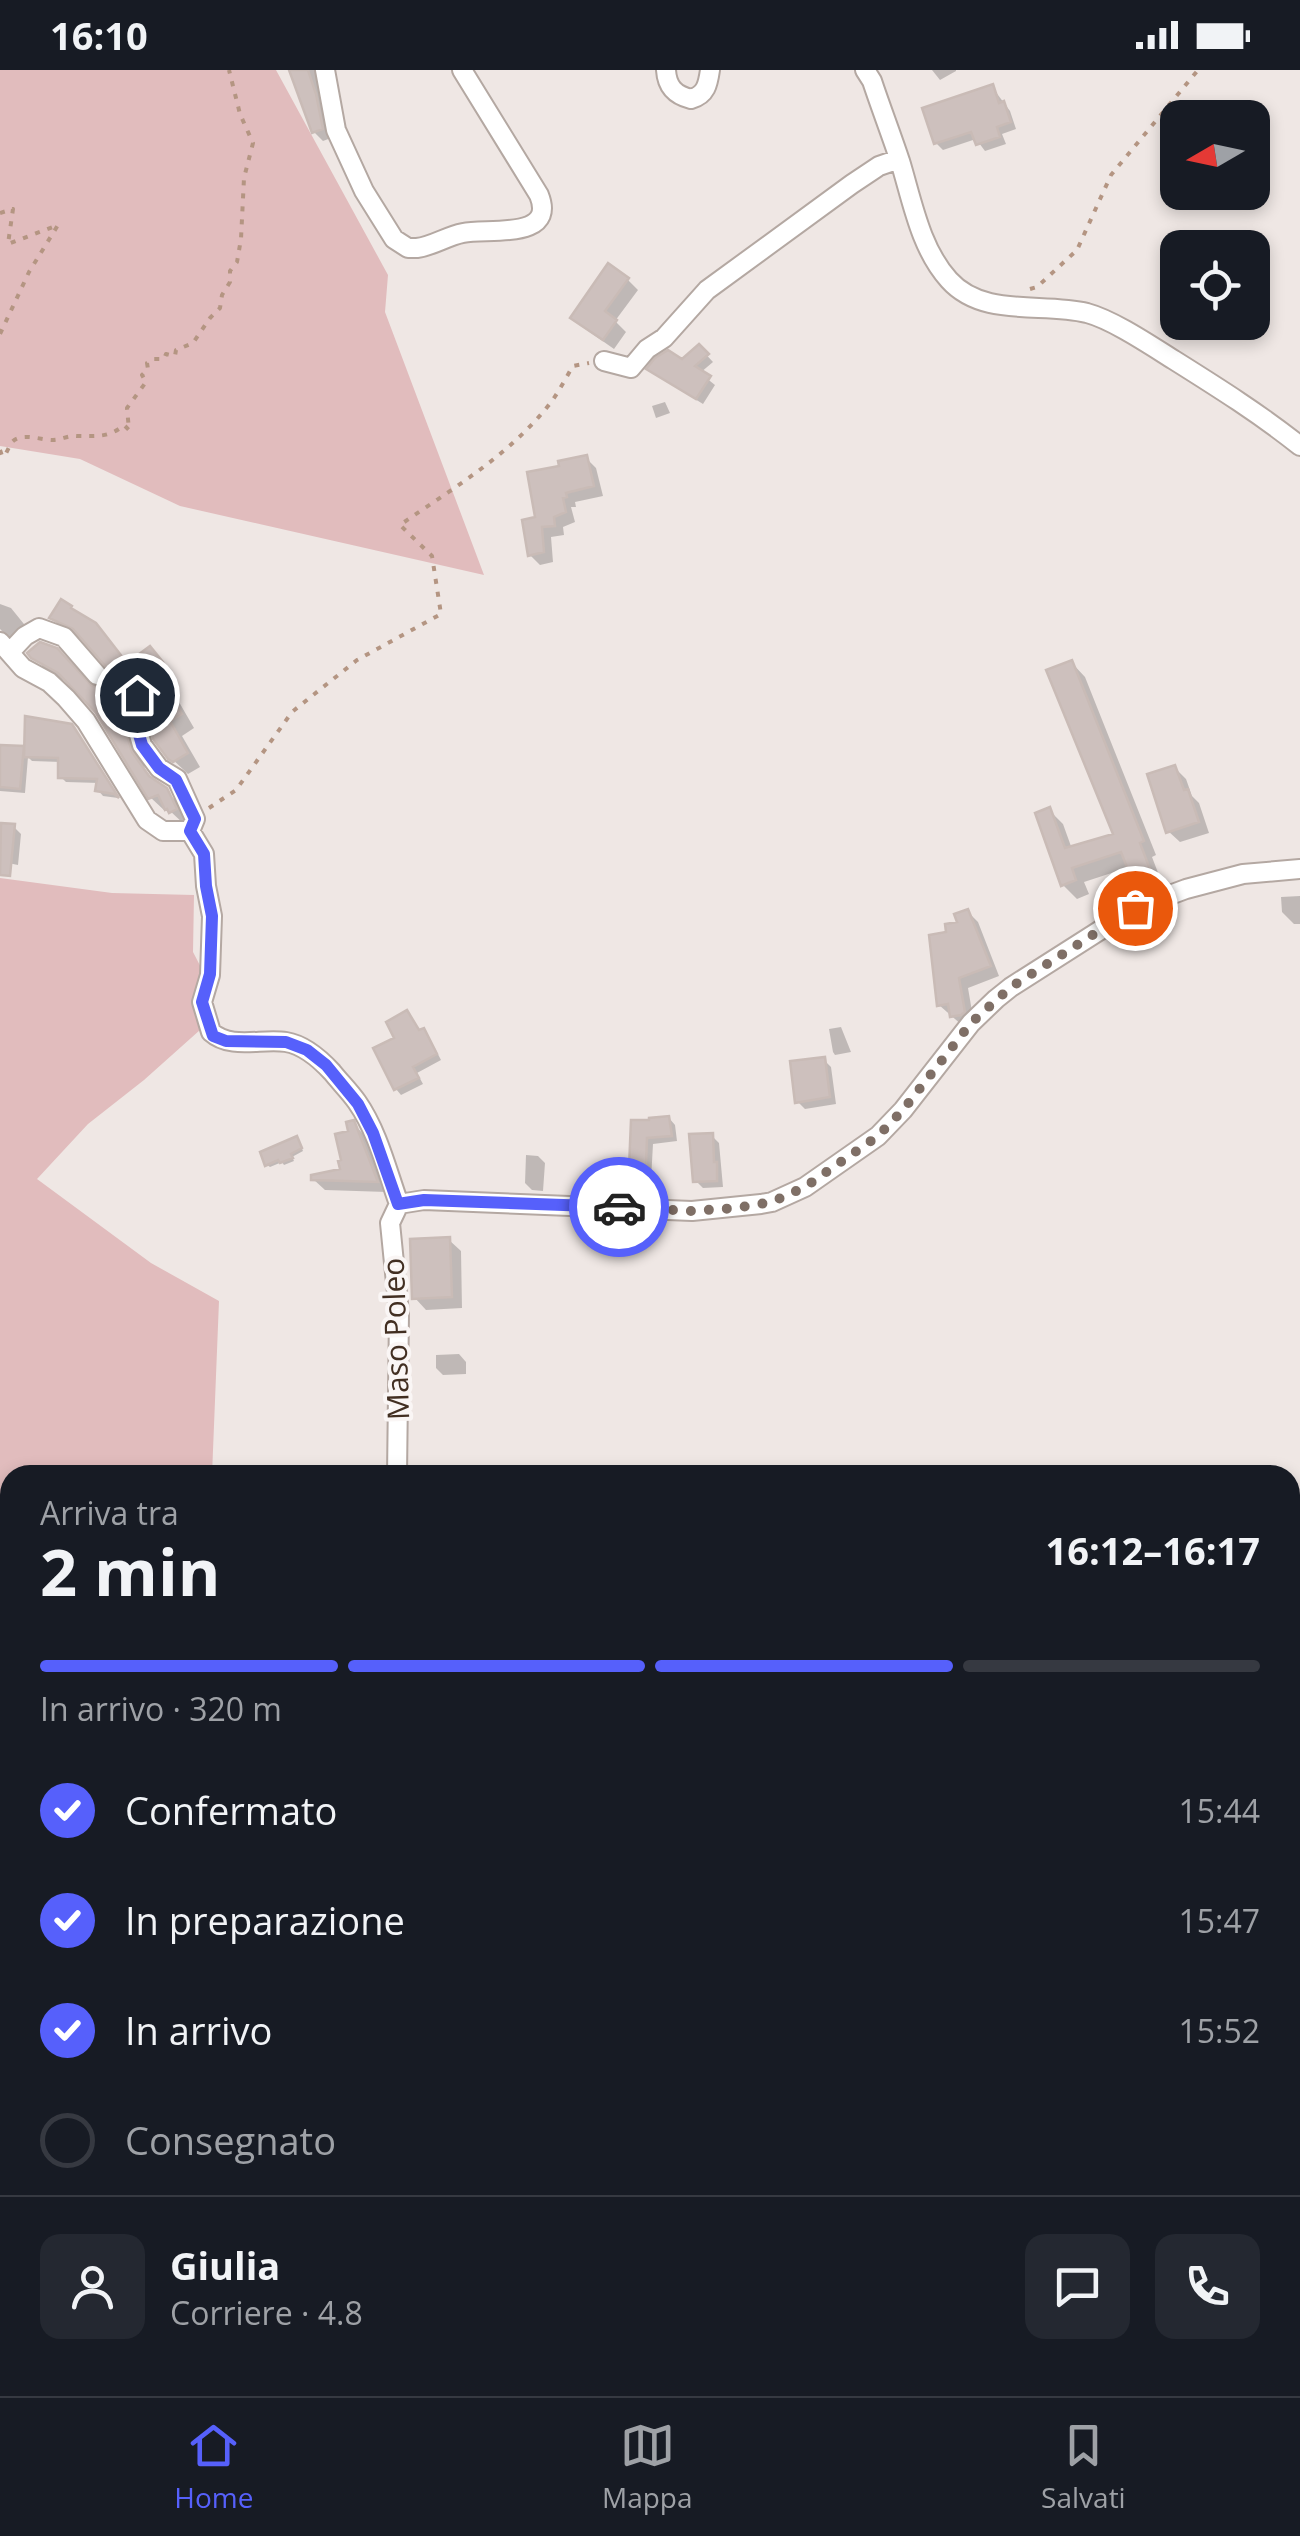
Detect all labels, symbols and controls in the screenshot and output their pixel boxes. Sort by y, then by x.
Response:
text: 16:10 [50,9,148,61]
north arrow [1160,100,1270,210]
map controls [1160,100,1270,340]
button: locate [1160,230,1270,340]
pin [95,653,180,738]
icon: home [110,668,165,723]
pin [1093,866,1178,951]
icon: bag [1108,881,1163,936]
courier [569,1157,669,1257]
icon: car [592,1180,647,1235]
street label: Maso Poleo [372,1257,418,1421]
text: Arriva tra [40,1491,179,1534]
text: 16:12–16:17 [1046,1524,1260,1576]
text: 2 min [40,1527,220,1615]
text: In arrivo · 320 m [40,1687,282,1730]
icon: check [40,1783,95,1838]
text: Confermato [125,1784,337,1836]
text: 15:44 [1178,1789,1260,1832]
icon: check [40,1893,95,1948]
text: In preparazione [125,1894,405,1946]
text: 15:47 [1178,1899,1260,1942]
icon: check [40,2003,95,2058]
text: In arrivo [125,2004,272,2056]
text: 15:52 [1178,2009,1260,2052]
text: Consegnato [125,2114,336,2166]
button: person [40,2234,145,2339]
button: chat [1025,2234,1130,2339]
button: phone [1155,2234,1260,2339]
text: Giulia [170,2239,280,2291]
text: Corriere · 4.8 [170,2291,363,2334]
tab: Home [174,2418,253,2516]
tab: Mappa [602,2418,693,2516]
tab: Salvati [1041,2418,1126,2516]

